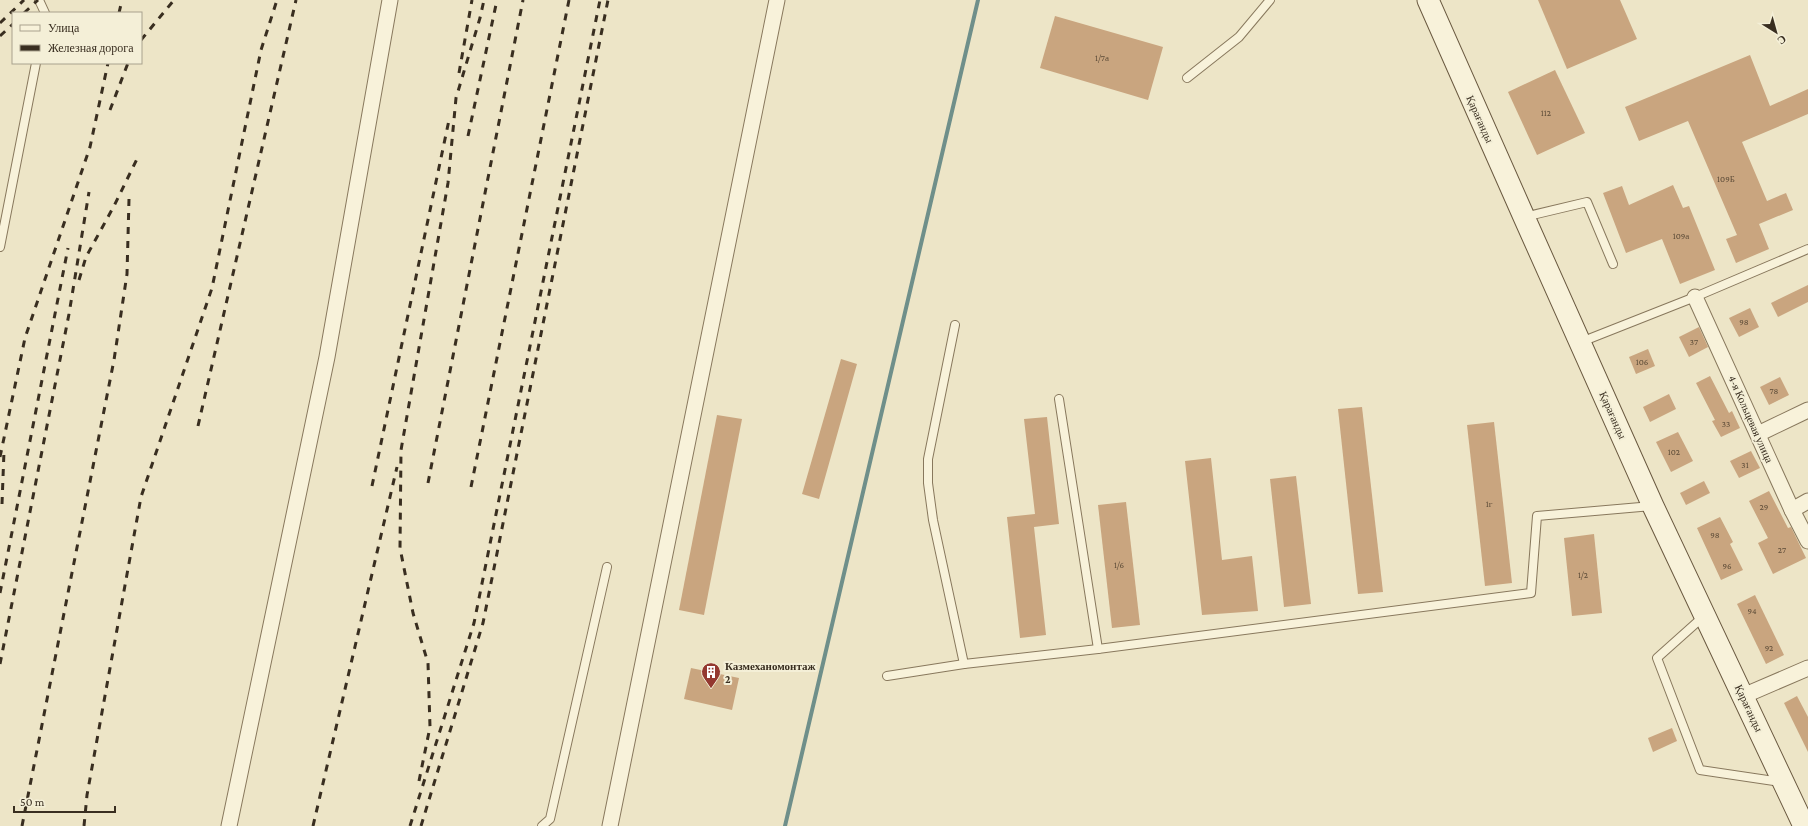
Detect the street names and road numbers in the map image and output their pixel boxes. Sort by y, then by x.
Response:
street label: Қарағанды [1464,93,1496,145]
street label: 4-я Кольцевая улица [1726,373,1776,465]
street label: Қарағанды [1597,389,1629,441]
street label: Қарағанды [1733,682,1765,734]

